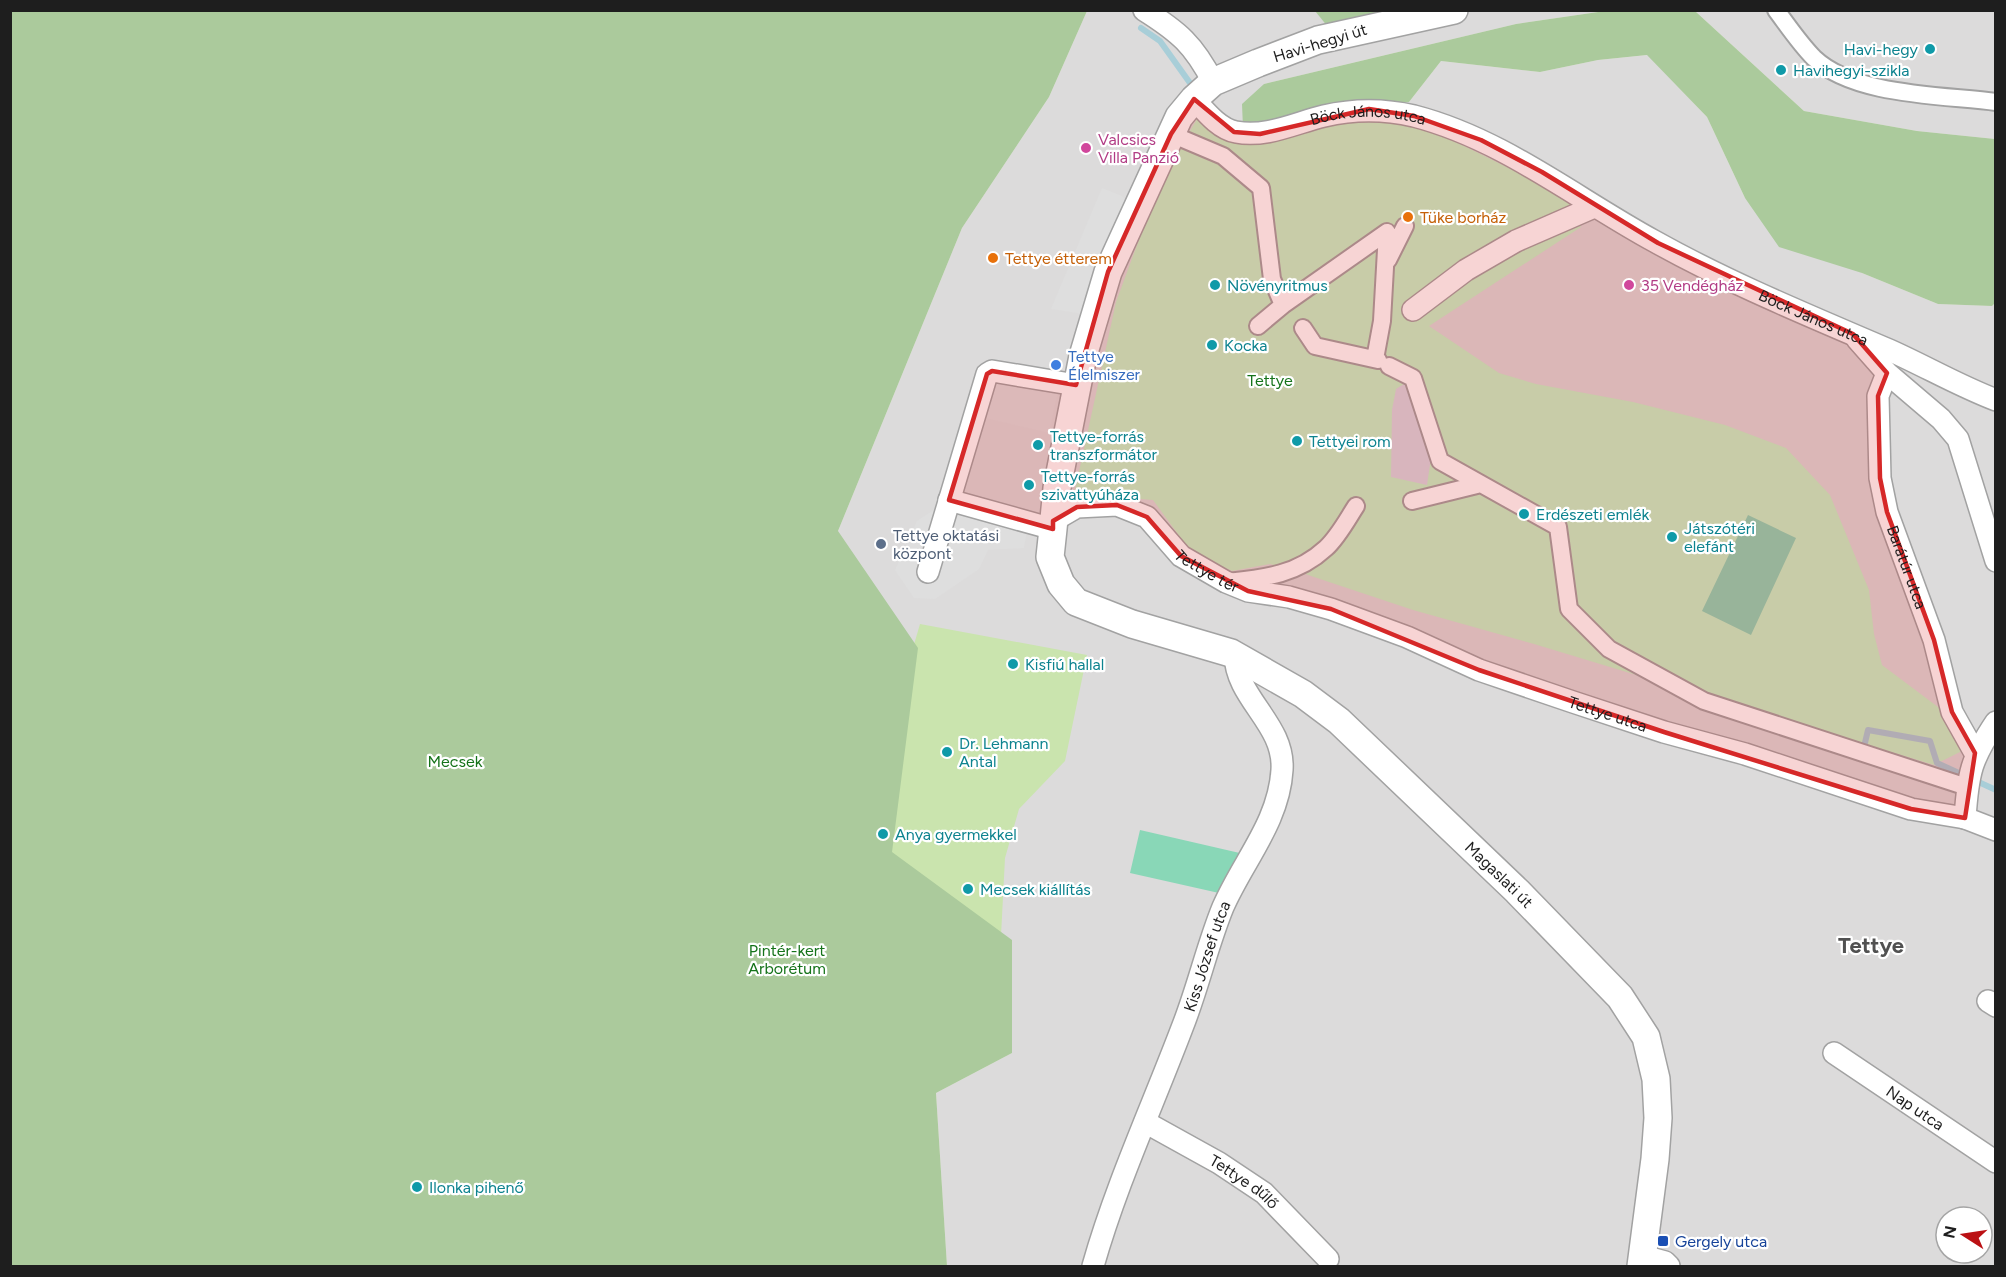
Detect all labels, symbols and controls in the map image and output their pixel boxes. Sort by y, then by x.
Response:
street label: Havi-hegyi út [1271,20,1369,66]
place label: Havi-hegy [1844,40,1919,59]
marker: Havi-hegy [1923,42,1937,56]
place label: Havihegyi-szikla [1793,61,1909,80]
marker: Havihegyi-szikla [1774,63,1788,77]
street label: Böck János utca [1308,101,1428,129]
place label: Valcsics Villa Panzió [1098,130,1179,167]
marker: Valcsics Villa Panzió [1079,141,1093,155]
place label: Tüke borház [1420,208,1506,227]
marker: Tüke borház [1401,210,1415,224]
place label: Tettye étterem [1005,249,1112,268]
marker: Tettye étterem [986,251,1000,265]
place label: Növényritmus [1227,276,1328,295]
place label: 35 Vendégház [1641,276,1744,295]
marker: Növényritmus [1208,278,1222,292]
marker: 35 Vendégház [1622,278,1636,292]
street label: Böck János utca [1756,285,1871,349]
place label: Kocka [1224,336,1267,355]
marker: Kocka [1205,338,1219,352]
place label: Tettye Élelmiszer [1068,347,1141,384]
marker: Tettye Élelmiszer [1049,358,1063,372]
park label: Tettye [1247,371,1293,390]
place label: Tettye-forrás transzformátor [1050,427,1157,464]
place label: Tettyei rom [1309,432,1391,451]
marker: Tettyei rom [1290,434,1304,448]
marker: Tettye-forrás transzformátor [1031,438,1045,452]
place label: Tettye-forrás szivattyúháza [1041,467,1139,504]
marker: Tettye-forrás szivattyúháza [1022,478,1036,492]
place label: Erdészeti emlék [1536,505,1649,524]
marker: Erdészeti emlék [1517,507,1531,521]
place label: Játszótéri elefánt [1684,519,1755,556]
street label: Barátúr utca [1883,523,1931,611]
place label: Tettye oktatási központ [893,526,999,563]
marker: Játszótéri elefánt [1665,530,1679,544]
marker: Tettye oktatási központ [874,537,888,551]
street label: Tettye tér [1171,546,1242,596]
place label: Kisfiú hallal [1025,655,1104,674]
marker: Kisfiú hallal [1006,657,1020,671]
street label: Tettye utca [1566,692,1650,735]
place label: Dr. Lehmann Antal [959,734,1048,771]
marker: Dr. Lehmann Antal [940,745,954,759]
park label: Mecsek [428,752,483,771]
place label: Anya gyermekkel [895,825,1017,844]
marker: Anya gyermekkel [876,827,890,841]
street label: Magaslati út [1461,837,1537,912]
place label: Mecsek kiállítás [980,880,1091,899]
marker: Mecsek kiállítás [961,882,975,896]
street label: Kiss József utca [1179,898,1234,1014]
district label: Tettye [1838,932,1904,959]
park label: Pintér-kert Arborétum [748,941,826,978]
street label: Nap utca [1883,1081,1948,1134]
street label: Tettye dűlő [1207,1150,1283,1212]
place label: Ilonka pihenő [429,1178,524,1197]
marker: Ilonka pihenő [410,1180,424,1194]
north arrow [1934,1205,1994,1265]
text: N [1939,1224,1960,1240]
place label: Gergely utca [1675,1232,1767,1251]
marker: Gergely utca [1656,1234,1670,1248]

